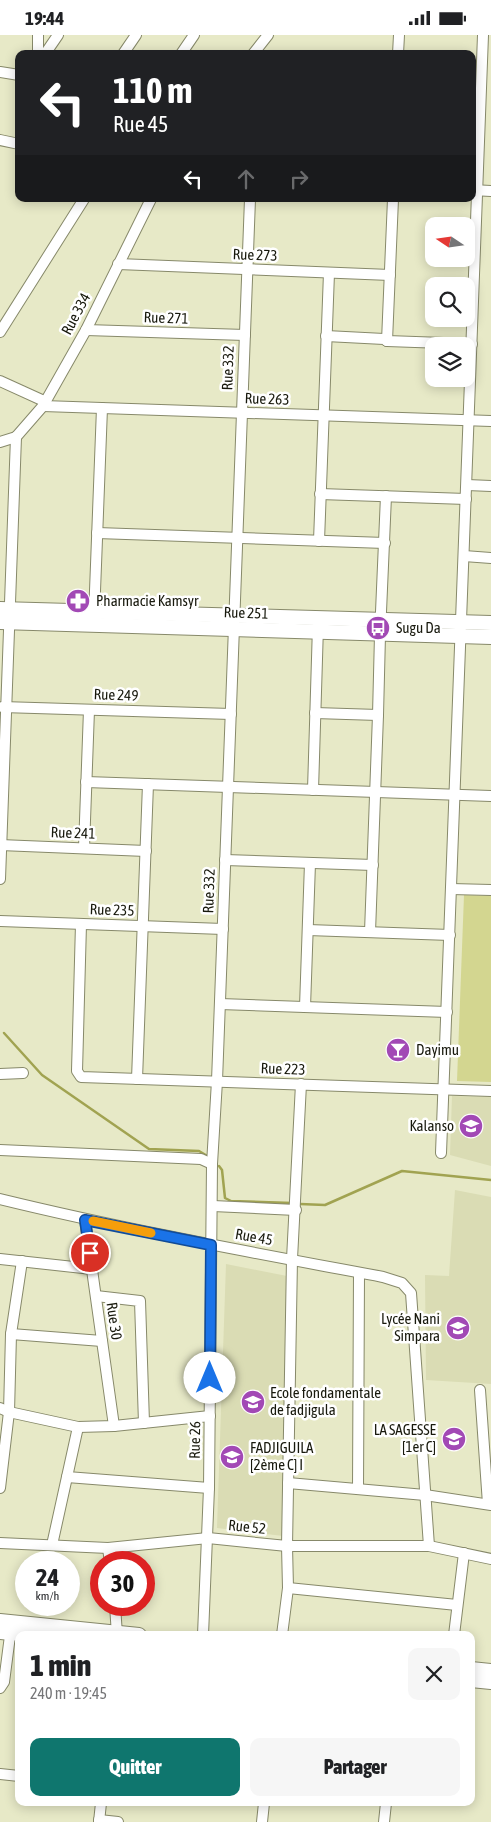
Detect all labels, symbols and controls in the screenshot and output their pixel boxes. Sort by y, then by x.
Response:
text: 19:44 [25,7,64,29]
icon: left [30,70,95,135]
text: 110 m [113,70,192,110]
text: Rue 45 [113,111,168,137]
icon: left [179,165,207,193]
icon: ahead [232,165,260,193]
icon: right [285,165,313,193]
north arrow [425,217,475,267]
map controls [425,217,475,387]
street label: Rue 273 [232,245,278,264]
button: search [425,277,475,327]
street label: Rue 334 [58,290,94,338]
street label: Rue 271 [143,308,189,327]
button: layers [425,337,475,387]
street label: Rue 332 [218,345,237,391]
street label: Rue 263 [244,389,290,408]
pharmacy icon: Pharmacie Kamsyr [65,588,91,614]
place label: Pharmacie Kamsyr [96,592,199,609]
street label: Rue 251 [223,603,269,622]
bus stop icon: Sugu Da [365,615,391,641]
place label: Sugu Da [396,619,441,636]
street label: Rue 249 [93,685,139,704]
street label: Rue 241 [50,823,96,842]
street label: Rue 332 [199,868,218,914]
street label: Rue 235 [89,900,135,919]
bar icon: Dayimu [385,1037,411,1063]
place label: Dayimu [416,1041,459,1058]
street label: Rue 223 [260,1059,306,1078]
school or university icon: Kalanso [458,1113,484,1139]
place label: Kalanso [409,1117,454,1134]
street label: Rue 45 [234,1225,274,1248]
pin [69,1232,111,1274]
icon: arrive [76,1239,104,1267]
street label: Rue 30 [103,1301,126,1341]
place label: Lycée Nani Simpara [381,1310,440,1344]
school or university icon: Lycée Nani Simpara [445,1315,471,1341]
position arrow [183,1351,235,1403]
place label: Ecole fondamentale de fadjigula [270,1384,381,1418]
school or university icon: Ecole fondamentale de fadjigula [240,1389,266,1415]
street label: Rue 26 [186,1421,203,1459]
place label: LA SAGESSE [1er C] [374,1421,437,1455]
school or university icon: LA SAGESSE [1er C] [441,1426,467,1452]
place label: FADJIGUILA [2ème C] I [250,1439,314,1473]
school or university icon: FADJIGUILA [2ème C] I [219,1444,245,1470]
street label: Rue 52 [227,1516,267,1537]
speed limit sign: 30 [90,1551,155,1616]
text: 24 [36,1563,59,1591]
text: km/h [36,1589,59,1603]
text: 1 min [30,1648,91,1682]
button: close [408,1648,460,1700]
text: 240 m · 19:45 [30,1684,107,1702]
button: Quitter [30,1738,240,1796]
button: Partager [250,1738,460,1796]

